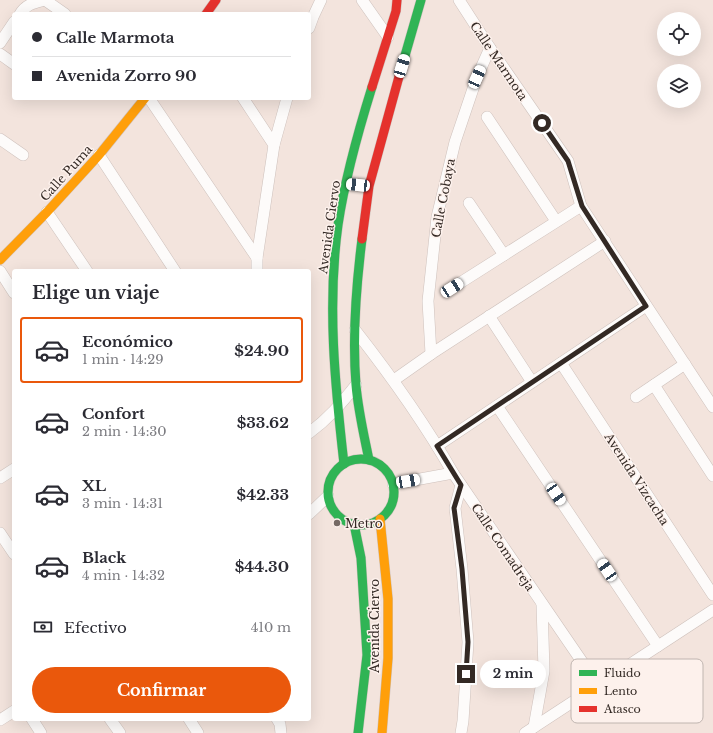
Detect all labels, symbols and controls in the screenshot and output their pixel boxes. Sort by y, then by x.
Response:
map controls [657,12,701,108]
button: locate [657,12,701,56]
street label: Calle Marmota [467,19,531,104]
text: Calle Marmota [56,28,174,47]
car [393,53,411,79]
car [467,64,487,90]
button: layers [657,64,701,108]
text: Avenida Zorro 90 [56,66,197,85]
route start [533,114,551,132]
street label: Calle Puma [37,142,95,204]
street label: Calle Cobaya [428,157,458,239]
car [345,178,371,192]
street label: Avenida Ciervo [315,179,343,276]
car [439,276,465,300]
text: Elige un viaje [32,282,159,304]
icon: car [34,332,70,368]
text: Económico [82,332,173,351]
text: $24.90 [234,341,289,360]
text: 1 min · 14:29 [82,351,164,368]
icon: car [34,404,70,440]
text: Confort [82,404,145,423]
text: $33.62 [237,413,289,432]
text: 2 min · 14:30 [82,423,167,440]
street label: Avenida Vizcacha [601,429,673,528]
car [395,473,421,489]
icon: car [34,476,70,512]
text: XL [82,476,106,495]
car [544,481,568,507]
text: $42.33 [237,485,289,504]
text: 3 min · 14:31 [82,495,163,512]
street label: Calle Comadreja [468,500,538,594]
place label: Metro [345,516,383,531]
marker: Metro [332,518,342,528]
icon: car [34,548,70,584]
text: Black [82,548,126,567]
text: $44.30 [235,557,289,576]
car [595,557,619,583]
text: 4 min · 14:32 [82,567,165,584]
street label: Avenida Ciervo [367,579,382,674]
icon: cash [32,616,54,638]
text: Efectivo [64,618,127,637]
text: 410 m [251,619,291,636]
legend [571,659,703,723]
callout: 2 min [480,660,546,688]
route end [457,665,475,683]
text: 2 min [493,665,533,682]
text: Fluido [604,666,641,680]
button: Confirmar [32,667,291,713]
text: Lento [604,684,637,698]
text: Atasco [603,702,641,716]

